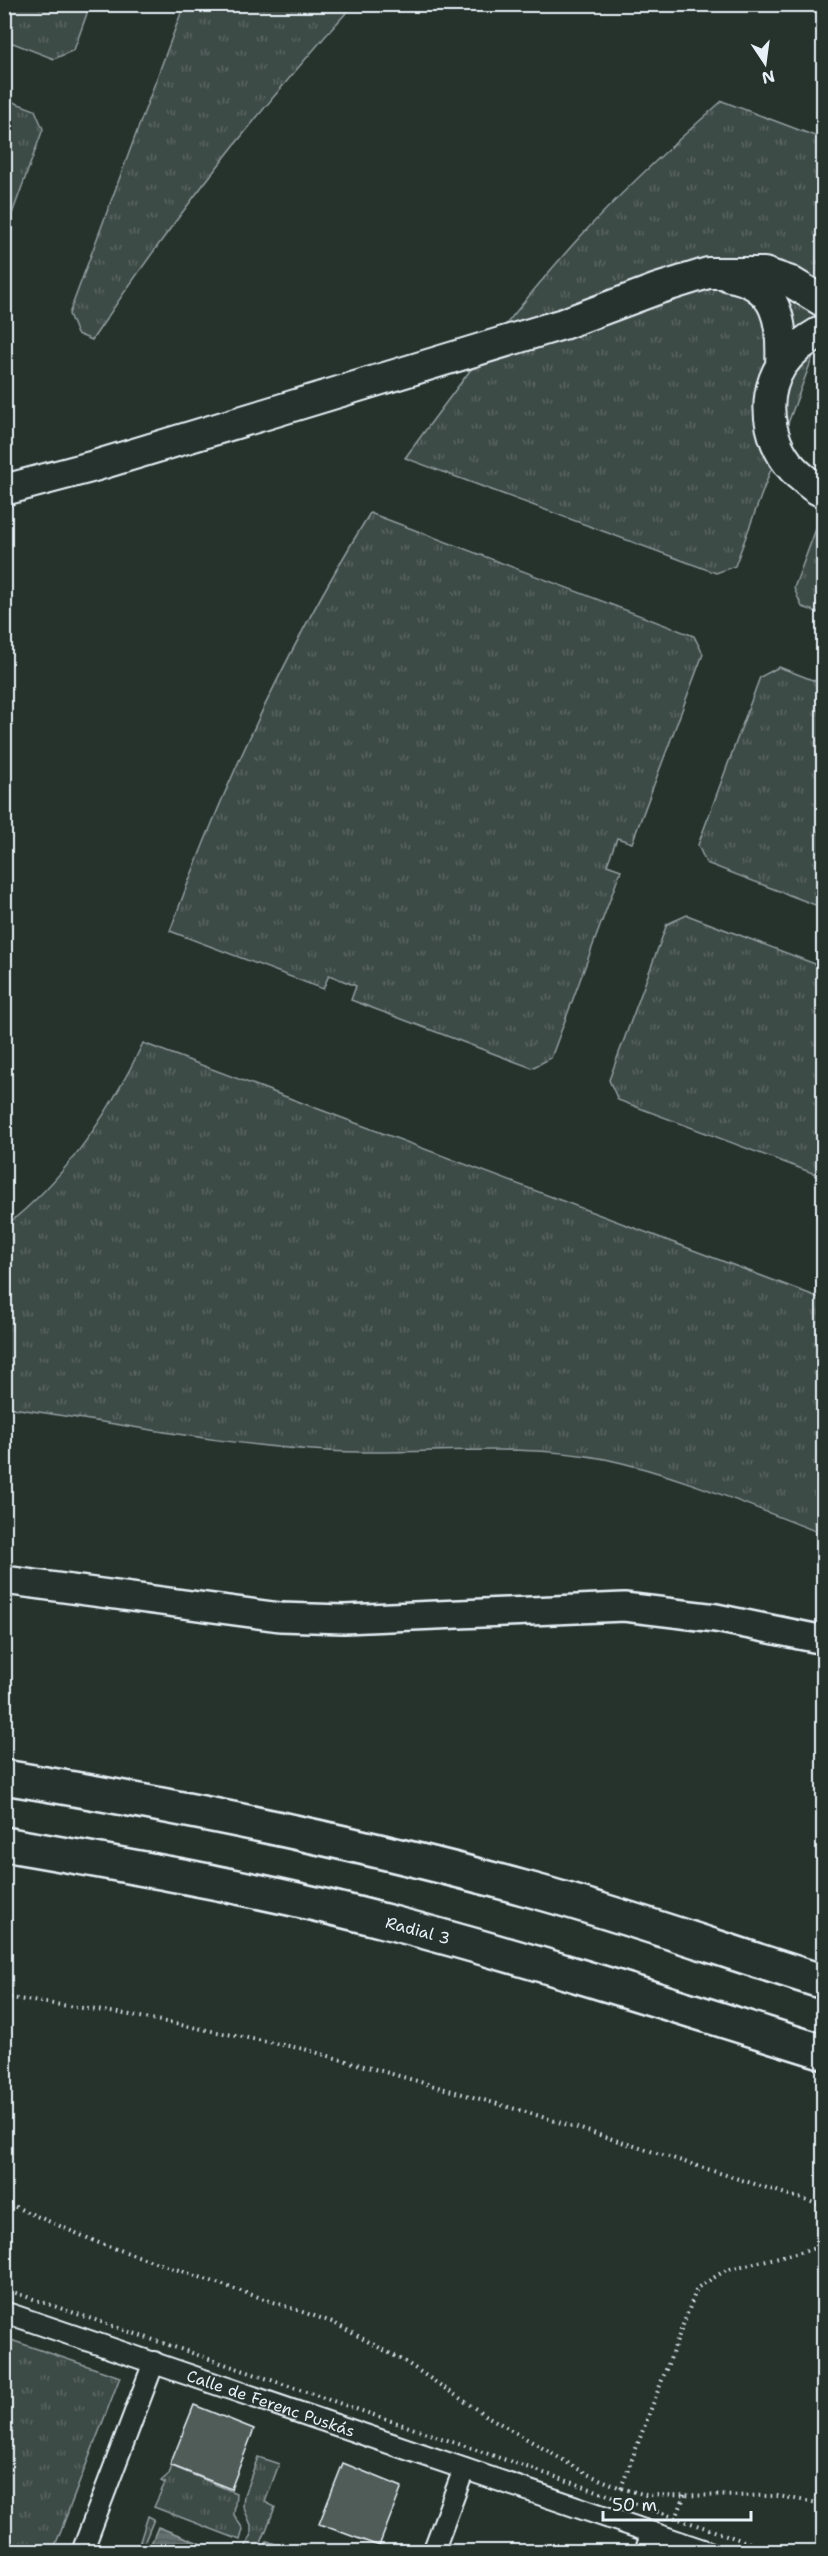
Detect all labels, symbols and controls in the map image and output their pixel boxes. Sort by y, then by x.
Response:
north arrow [735,33,795,93]
text: N [760,65,777,89]
street label: Radial 3 [383,1911,453,1949]
street label: Calle de Ferenc Puskás [184,2365,358,2441]
scale bar [603,2484,752,2522]
text: 50 m [612,2493,657,2517]

